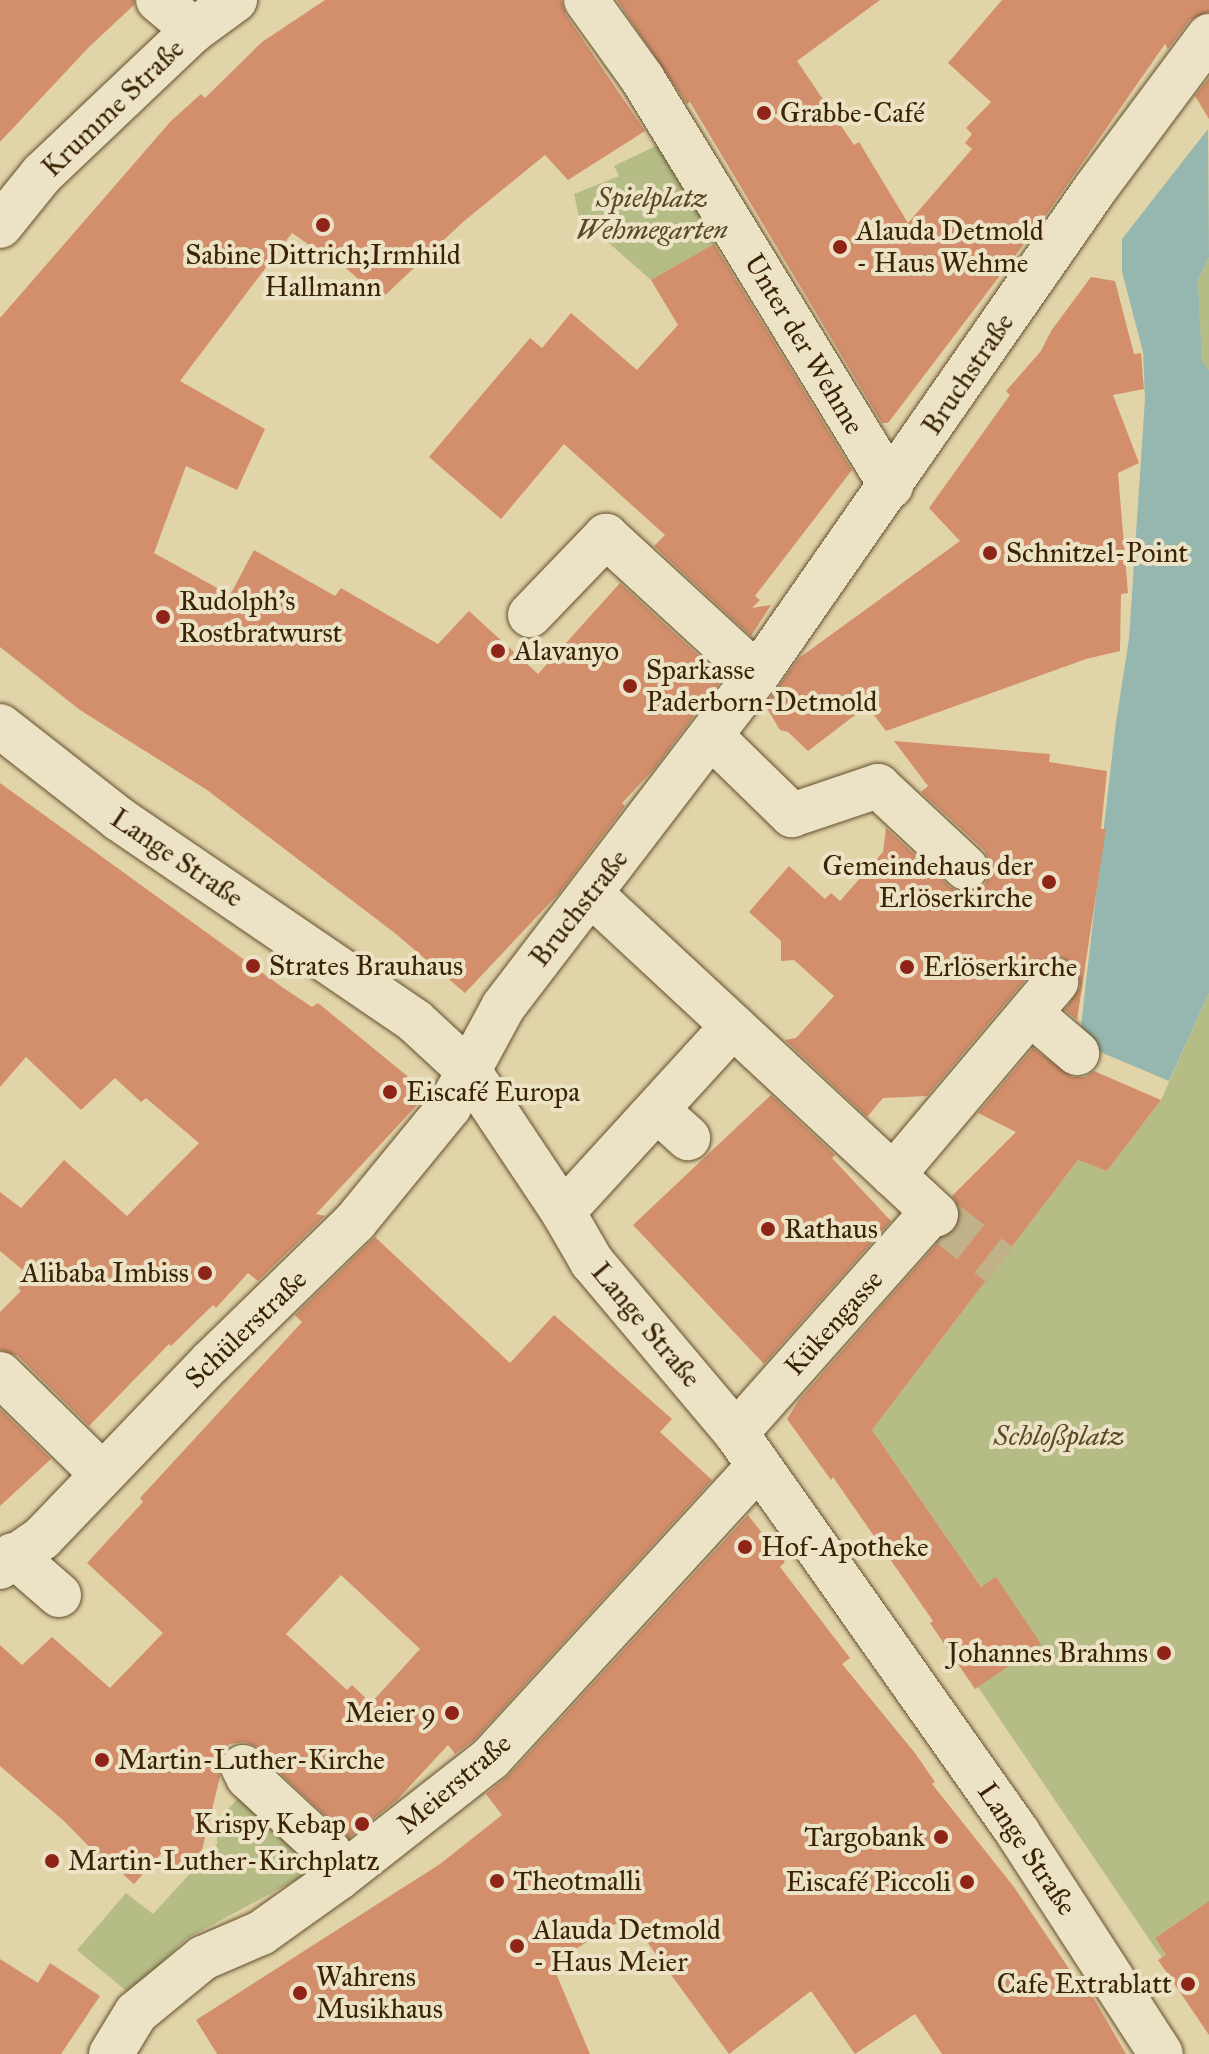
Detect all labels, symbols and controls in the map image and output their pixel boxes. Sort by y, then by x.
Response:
street label: Krumme Straße [35,32,191,184]
place label: Grabbe-Café [780,96,925,130]
marker: Grabbe-Café [755,104,773,122]
park label: Spielplatz Wehmegarten [576,181,728,247]
place label: Alauda Detmold - Haus Wehme [856,214,1044,280]
marker: Sabine Dittrich;Irmhild Hallmann [314,216,332,234]
place label: Sabine Dittrich;Irmhild Hallmann [185,238,461,304]
marker: Alauda Detmold - Haus Wehme [831,238,849,256]
street label: Unter der Wehme [737,248,871,440]
street label: Bruchstraße [915,307,1021,441]
place label: Schnitzel-Point [1006,536,1188,570]
marker: Schnitzel-Point [981,544,999,562]
place label: Rudolph's Rostbratwurst [179,584,343,650]
marker: Rudolph's Rostbratwurst [154,608,172,626]
place label: Alavanyo [514,634,619,668]
marker: Alavanyo [489,642,507,660]
place label: Sparkasse Paderborn-Detmold [646,653,877,719]
marker: Sparkasse Paderborn-Detmold [621,677,639,695]
street label: Lange Straße [104,801,250,915]
street label: Bruchstraße [523,843,635,973]
place label: Gemeindehaus der Erlöserkirche [823,849,1033,915]
marker: Gemeindehaus der Erlöserkirche [1040,873,1058,891]
place label: Strates Brauhaus [269,949,463,983]
place label: Erlöserkirche [923,950,1077,984]
marker: Strates Brauhaus [244,957,262,975]
marker: Erlöserkirche [898,958,916,976]
place label: Eiscafé Europa [406,1075,580,1109]
marker: Eiscafé Europa [381,1083,399,1101]
place label: Rathaus [784,1212,878,1246]
marker: Rathaus [759,1220,777,1238]
place label: Alibaba Imbiss [21,1256,189,1290]
street label: Lange Straße [584,1256,708,1394]
street label: Schülerstraße [178,1263,314,1395]
street label: Kükengasse [778,1263,890,1383]
marker: Alibaba Imbiss [196,1264,214,1282]
park label: Schloßplatz [994,1419,1124,1453]
place label: Hof-Apotheke [761,1530,929,1564]
marker: Hof-Apotheke [736,1538,754,1556]
place label: Johannes Brahms [947,1636,1148,1670]
marker: Johannes Brahms [1155,1644,1173,1662]
place label: Meier 9 [345,1696,436,1730]
marker: Meier 9 [443,1704,461,1722]
street label: Meierstraße [390,1727,518,1841]
place label: Martin-Luther-Kirche [118,1743,385,1777]
marker: Martin-Luther-Kirche [93,1751,111,1769]
street label: Lange Straße [970,1776,1084,1922]
place label: Krispy Kebap [194,1807,346,1841]
marker: Krispy Kebap [353,1815,371,1833]
place label: Targobank [804,1820,925,1854]
marker: Targobank [932,1828,950,1846]
place label: Martin-Luther-Kirchplatz [68,1844,380,1878]
marker: Martin-Luther-Kirchplatz [43,1852,61,1870]
place label: Theotmalli [513,1864,642,1898]
place label: Eiscafé Piccoli [786,1865,951,1899]
marker: Theotmalli [488,1872,506,1890]
marker: Eiscafé Piccoli [958,1873,976,1891]
place label: Alauda Detmold - Haus Meier [533,1913,721,1979]
marker: Alauda Detmold - Haus Meier [508,1937,526,1955]
place label: Wahrens Musikhaus [316,1960,443,2026]
place label: Cafe Extrablatt [997,1967,1172,2001]
marker: Cafe Extrablatt [1179,1975,1197,1993]
marker: Wahrens Musikhaus [291,1984,309,2002]

